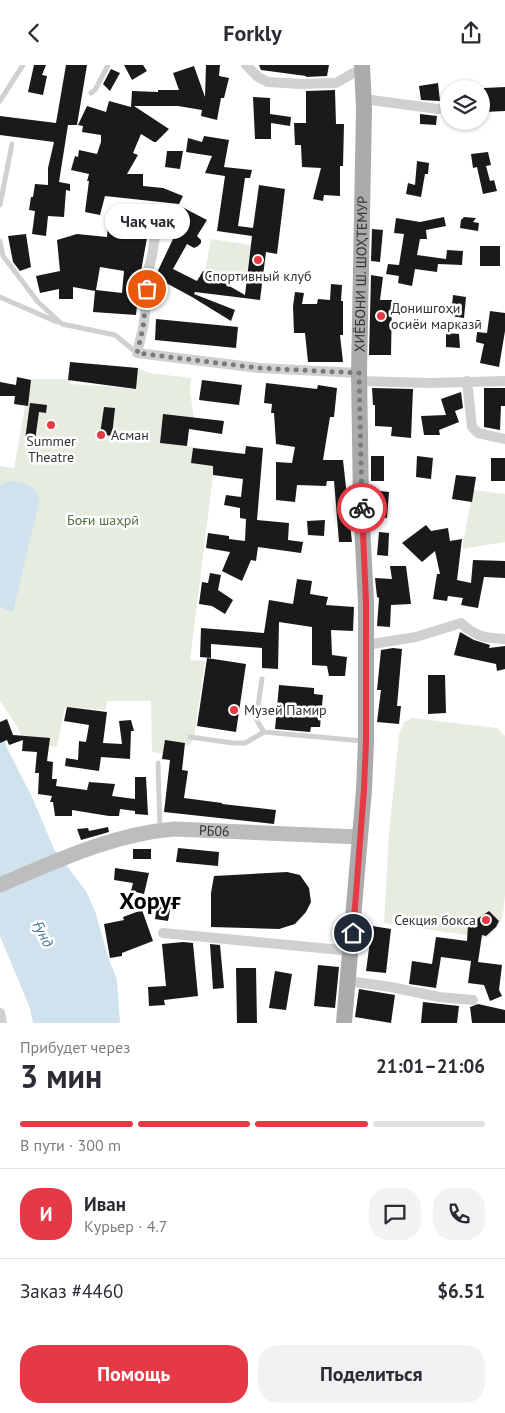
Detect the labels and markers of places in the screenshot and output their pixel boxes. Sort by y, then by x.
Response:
callout: Чақ чақ [104,204,190,239]
marker: Спортивный клуб [252,254,264,266]
place label: Спортивный клуб [205,267,311,285]
pin [126,268,168,310]
place label: Донишгоҳи осиёи марказӣ [391,299,482,333]
marker: Донишгоҳи осиёи марказӣ [375,310,387,322]
marker: Summer Theatre [45,419,57,431]
place label: Асман [111,426,149,444]
marker: Асман [95,429,107,441]
place label: Summer Theatre [26,432,76,466]
place label: Музей Памир [244,701,327,719]
marker: Музей Памир [228,704,240,716]
place label: Секция бокса [394,911,476,929]
pin [332,912,374,954]
marker: Секция бокса [480,914,492,926]

